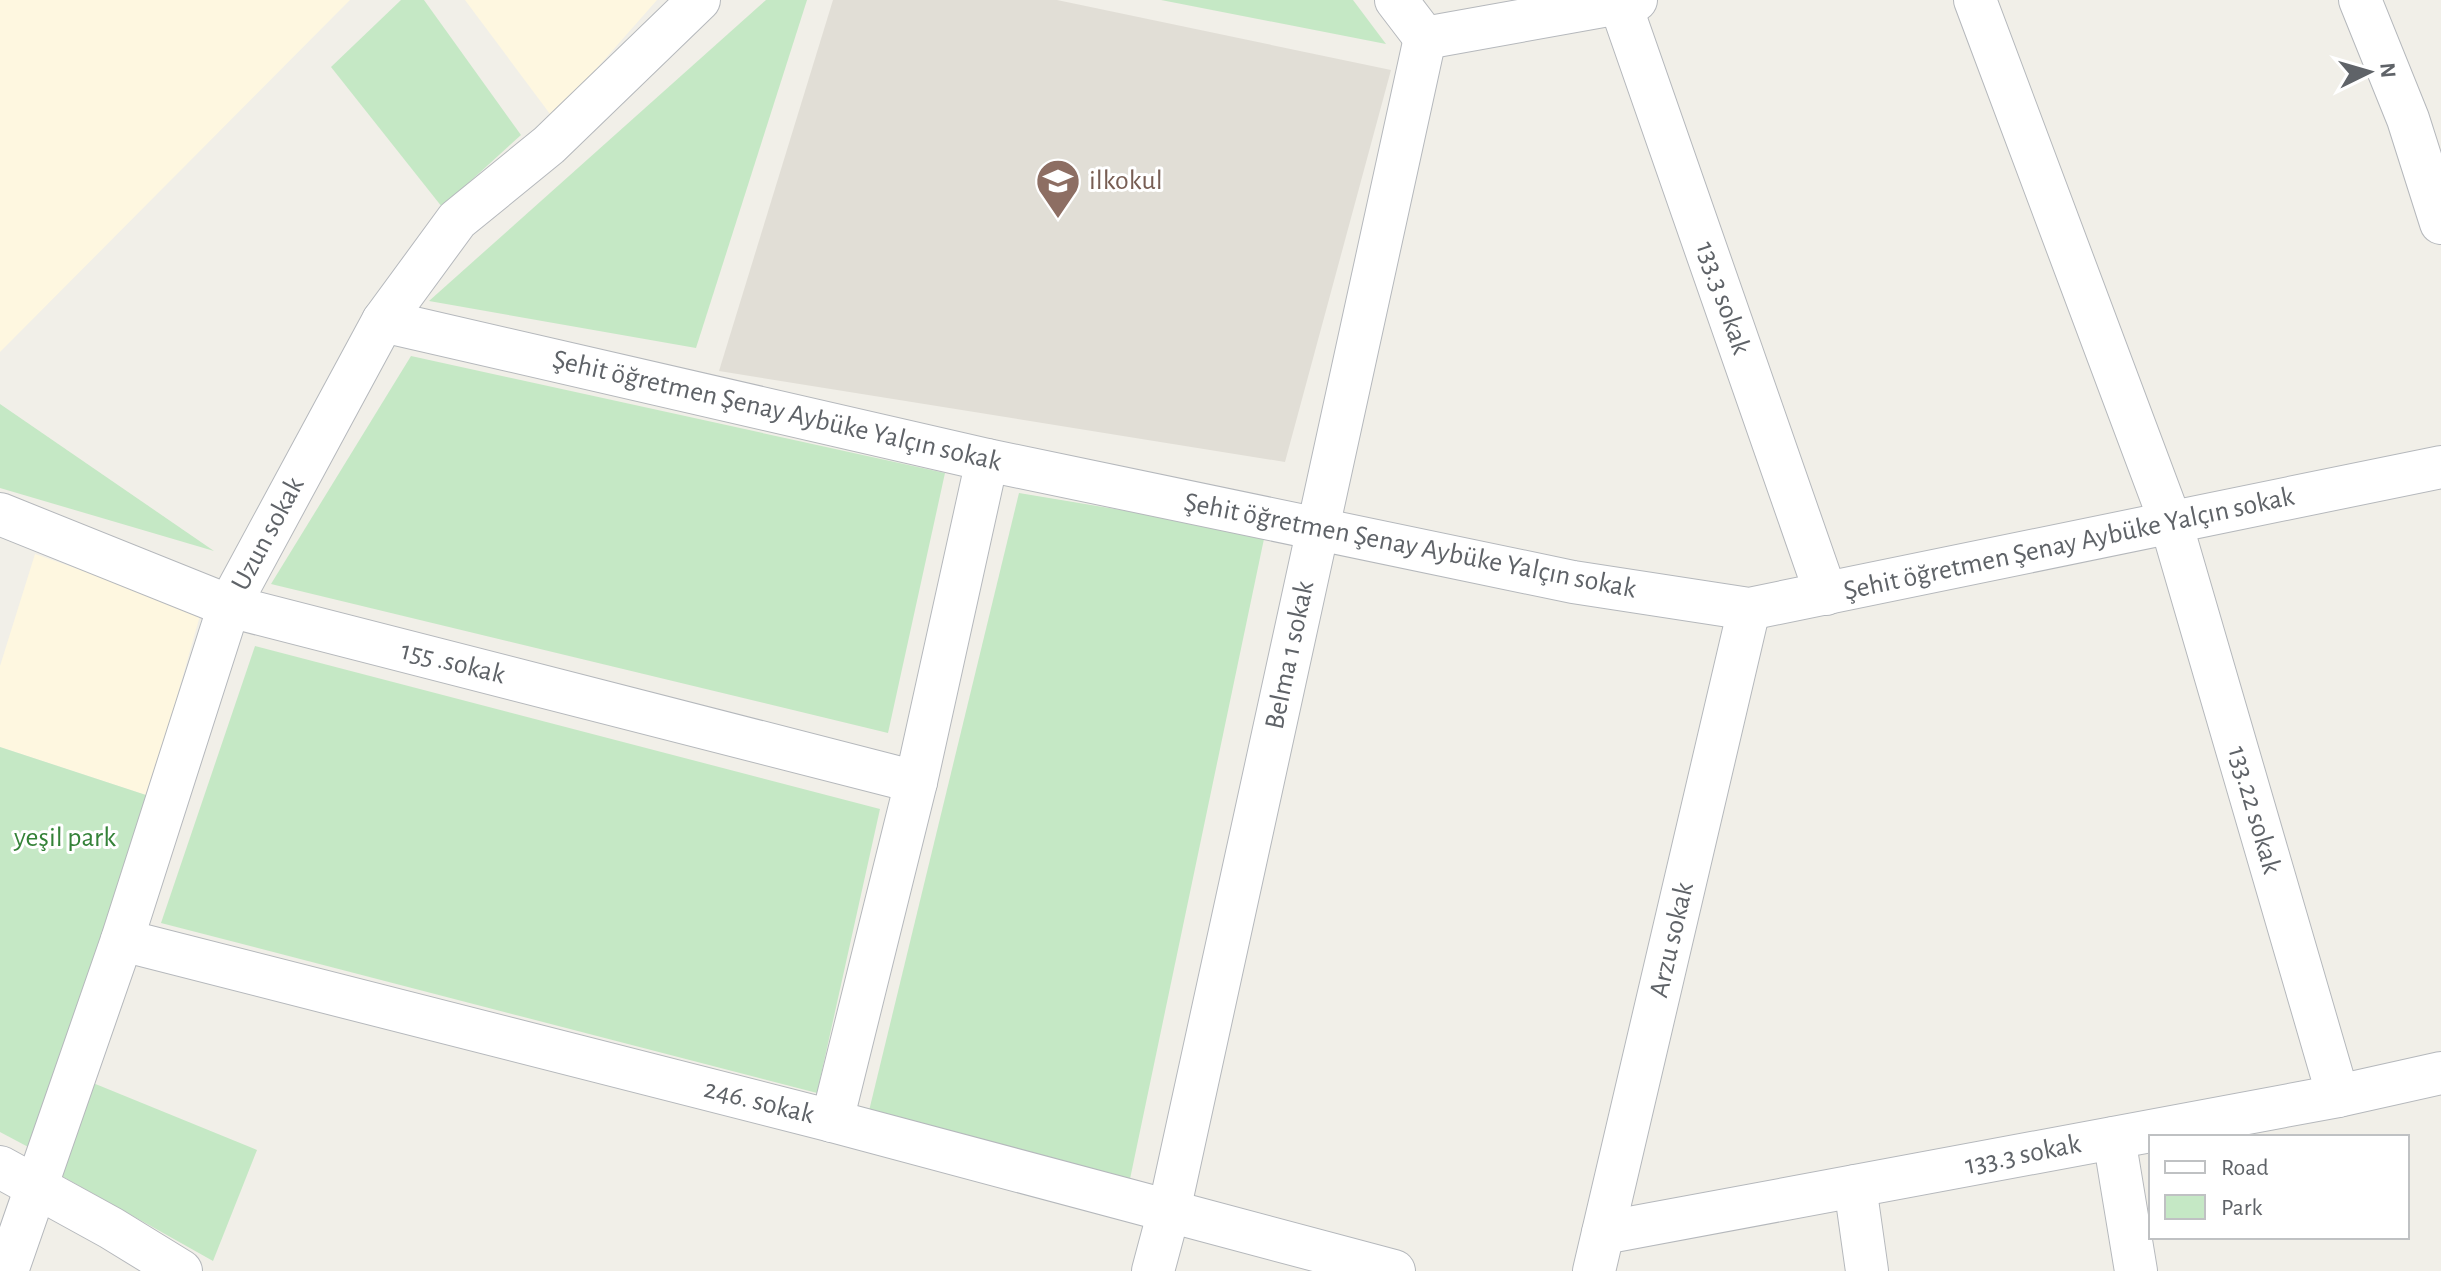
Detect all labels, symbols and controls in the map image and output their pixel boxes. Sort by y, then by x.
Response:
north arrow [2329,32,2409,112]
text: N [2376,62,2400,79]
school or university icon: ilkokul [1034,157,1082,220]
place label: ilkokul [1089,167,1163,195]
street label: 133.3 sokak [1691,238,1755,358]
street label: Şehit öğretmen Şenay Aybüke Yalçın sokak [550,346,1004,476]
street label: Uzun sokak [226,472,310,595]
street label: Şehit öğretmen Şenay Aybüke Yalçın sokak [1841,482,2297,605]
street label: Şehit öğretmen Şenay Aybüke Yalçın sokak [1182,488,1639,604]
street label: Belma 1 sokak [1261,578,1319,732]
street label: 155 .sokak [398,637,508,689]
street label: 133.22 sokak [2222,743,2286,877]
park label: yeşil park [13,824,116,852]
street label: Arzu sokak [1645,879,1699,1000]
street label: 246. sokak [701,1075,817,1129]
street label: 133.3 sokak [1963,1130,2083,1180]
legend [2149,1135,2409,1239]
text: Road [2221,1156,2269,1180]
text: Park [2221,1196,2262,1220]

